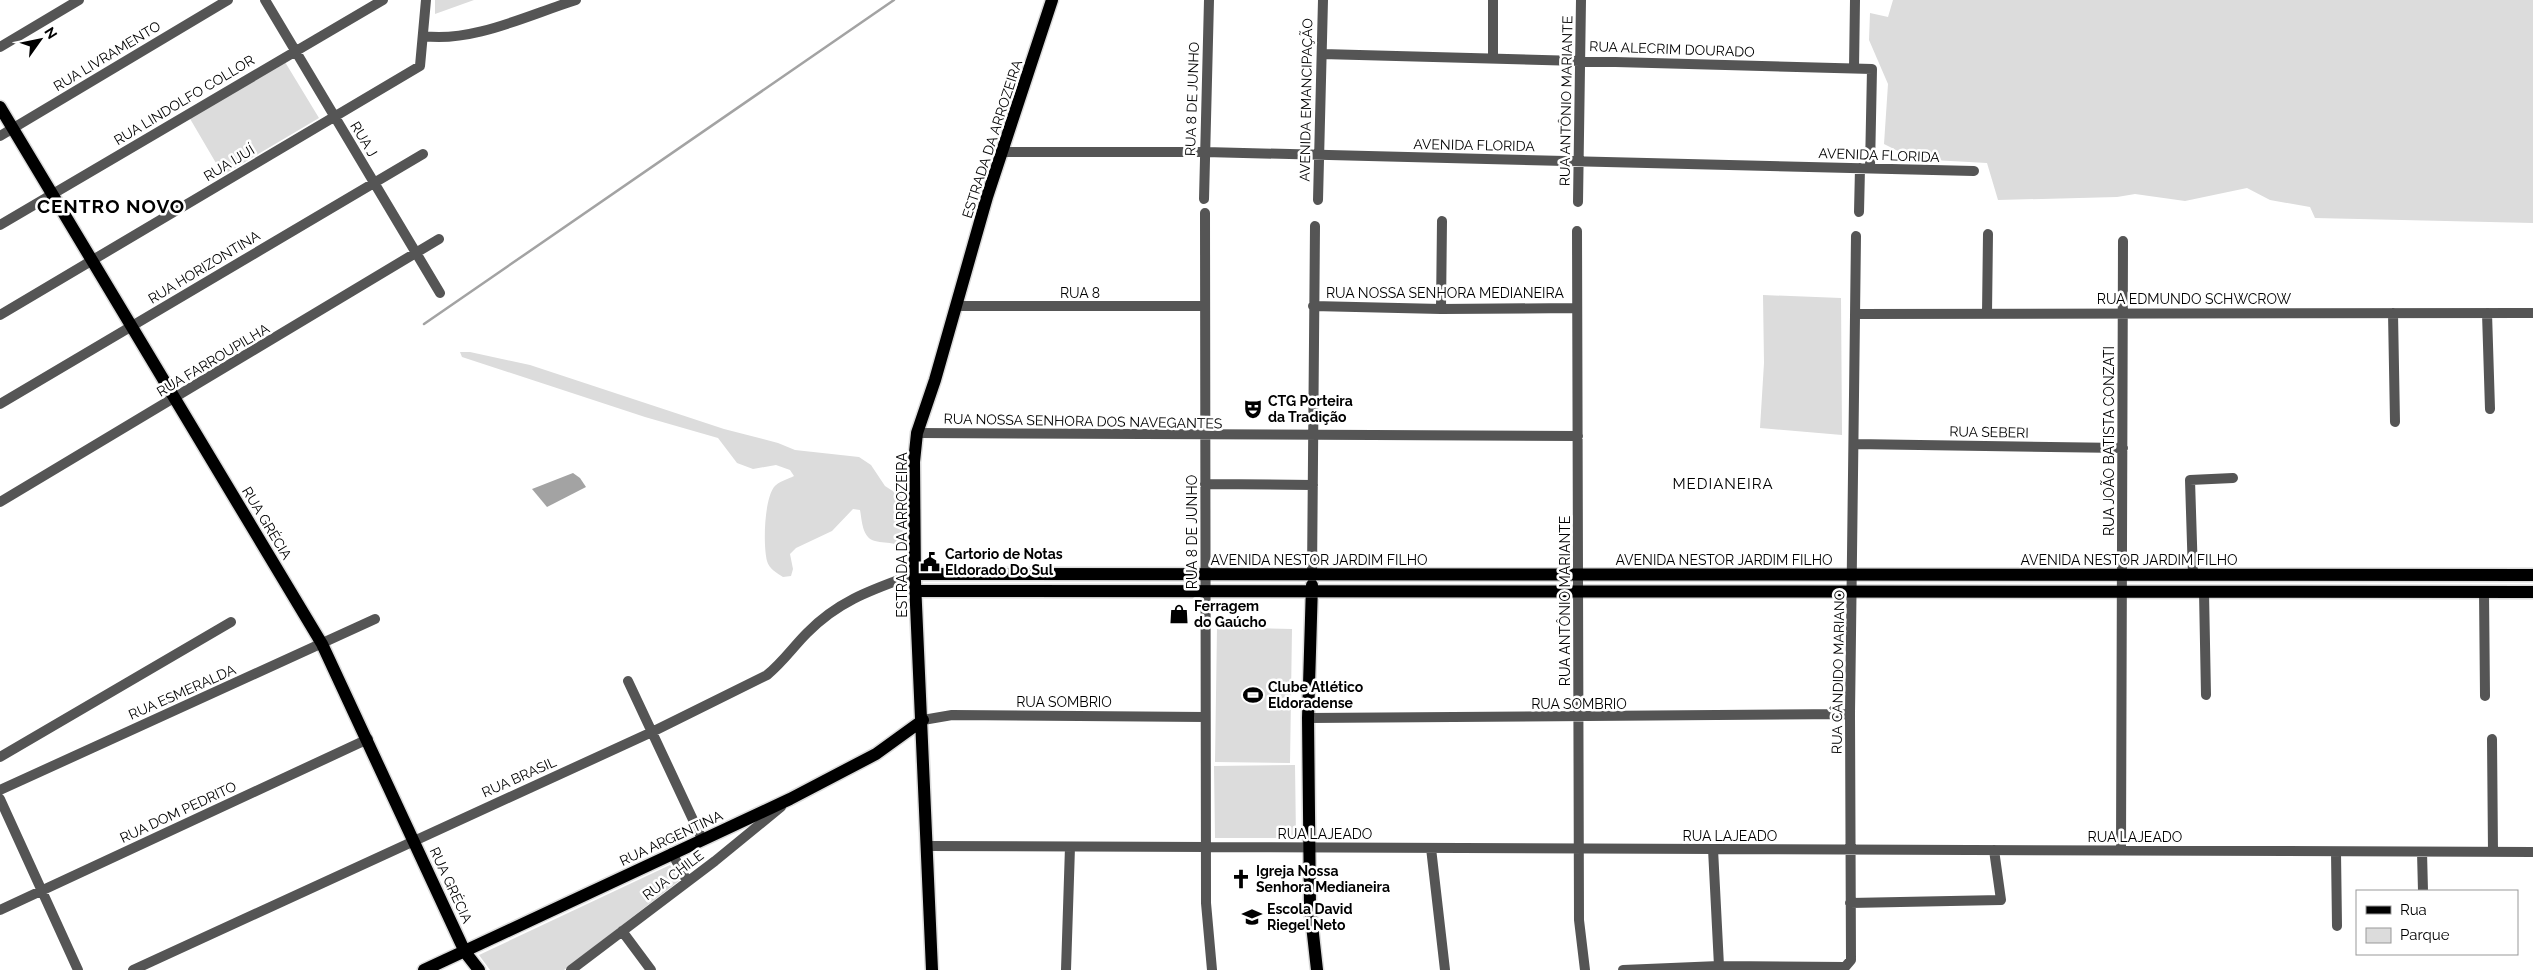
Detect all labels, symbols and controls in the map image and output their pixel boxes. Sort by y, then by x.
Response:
north arrow [15,15,65,65]
street label: RUA ANTÔNIO MARIANTE [1556,16,1575,186]
street label: RUA LIVRAMENTO [50,17,164,95]
street label: AVENIDA EMANCIPAÇÃO [1296,18,1315,182]
street label: RUA ALECRIM DOURADO [1589,38,1755,60]
street label: RUA 8 DE JUNHO [1182,42,1202,156]
street label: RUA LINDOLFO COLLOR [111,52,257,148]
street label: ESTRADA DA ARROZEIRA [959,57,1025,220]
street label: RUA J [347,118,381,160]
street label: AVENIDA FLORIDA [1413,136,1535,154]
street label: RUA IJUÍ [200,141,258,184]
street label: AVENIDA FLORIDA [1818,145,1941,165]
district label: CENTRO NOVO [37,195,185,217]
street label: RUA HORIZONTINA [145,227,263,307]
street label: RUA 8 [1060,285,1100,301]
street label: RUA NOSSA SENHORA MEDIANEIRA [1326,285,1565,301]
street label: RUA EDMUNDO SCHWCROW [2097,291,2292,307]
street label: RUA FARROUPILHA [154,320,273,400]
street label: RUA JOÃO BATISTA CONZATI [2100,346,2117,536]
place label: CTG Porteira da Tradição [1268,393,1353,425]
theatre icon: CTG Porteira da Tradição [1242,398,1264,420]
street label: RUA NOSSA SENHORA DOS NAVEGANTES [944,411,1223,431]
street label: RUA SEBERI [1949,423,2029,441]
street label: ESTRADA DA ARROZEIRA [894,452,910,618]
street label: RUA 8 DE JUNHO [1184,475,1200,589]
district label: MEDIANEIRA [1672,475,1774,493]
street label: RUA GRÉCIA [239,483,296,563]
street label: RUA ANTÔNIO MARIANTE [1556,516,1573,686]
place label: Cartorio de Notas Eldorado Do Sul [945,546,1063,578]
public building icon: Cartorio de Notas Eldorado Do Sul [919,551,941,573]
street label: AVENIDA NESTOR JARDIM FILHO [1210,552,1428,568]
street label: AVENIDA NESTOR JARDIM FILHO [1615,552,1833,568]
street label: AVENIDA NESTOR JARDIM FILHO [2020,552,2238,568]
street label: RUA CÂNDIDO MARIANO [1828,590,1847,754]
place label: Ferragem do Gaúcho [1194,598,1267,630]
shop icon: Ferragem do Gaúcho [1168,603,1190,625]
street label: RUA ESMERALDA [126,661,239,723]
place label: Clube Atlético Eldoradense [1268,679,1364,711]
sports icon: Clube Atlético Eldoradense [1242,684,1264,706]
street label: RUA SOMBRIO [1016,694,1112,710]
street label: RUA SOMBRIO [1531,696,1627,712]
street label: RUA BRASIL [479,753,559,801]
street label: RUA DOM PEDRITO [117,778,239,846]
street label: RUA ARGENTINA [617,807,725,869]
street label: RUA LAJEADO [1278,826,1372,842]
street label: RUA LAJEADO [1683,828,1777,844]
street label: RUA LAJEADO [2088,829,2182,845]
street label: RUA GRÉCIA [426,844,477,926]
street label: RUA CHILE [639,847,707,903]
place label: Igreja Nossa Senhora Medianeira [1256,863,1390,895]
church icon: Igreja Nossa Senhora Medianeira [1230,868,1252,890]
legend [2356,890,2518,955]
place label: Escola David Riegel Neto [1267,901,1352,933]
text: Rua [2400,901,2427,919]
school or university icon: Escola David Riegel Neto [1241,906,1263,928]
text: Parque [2400,926,2450,944]

